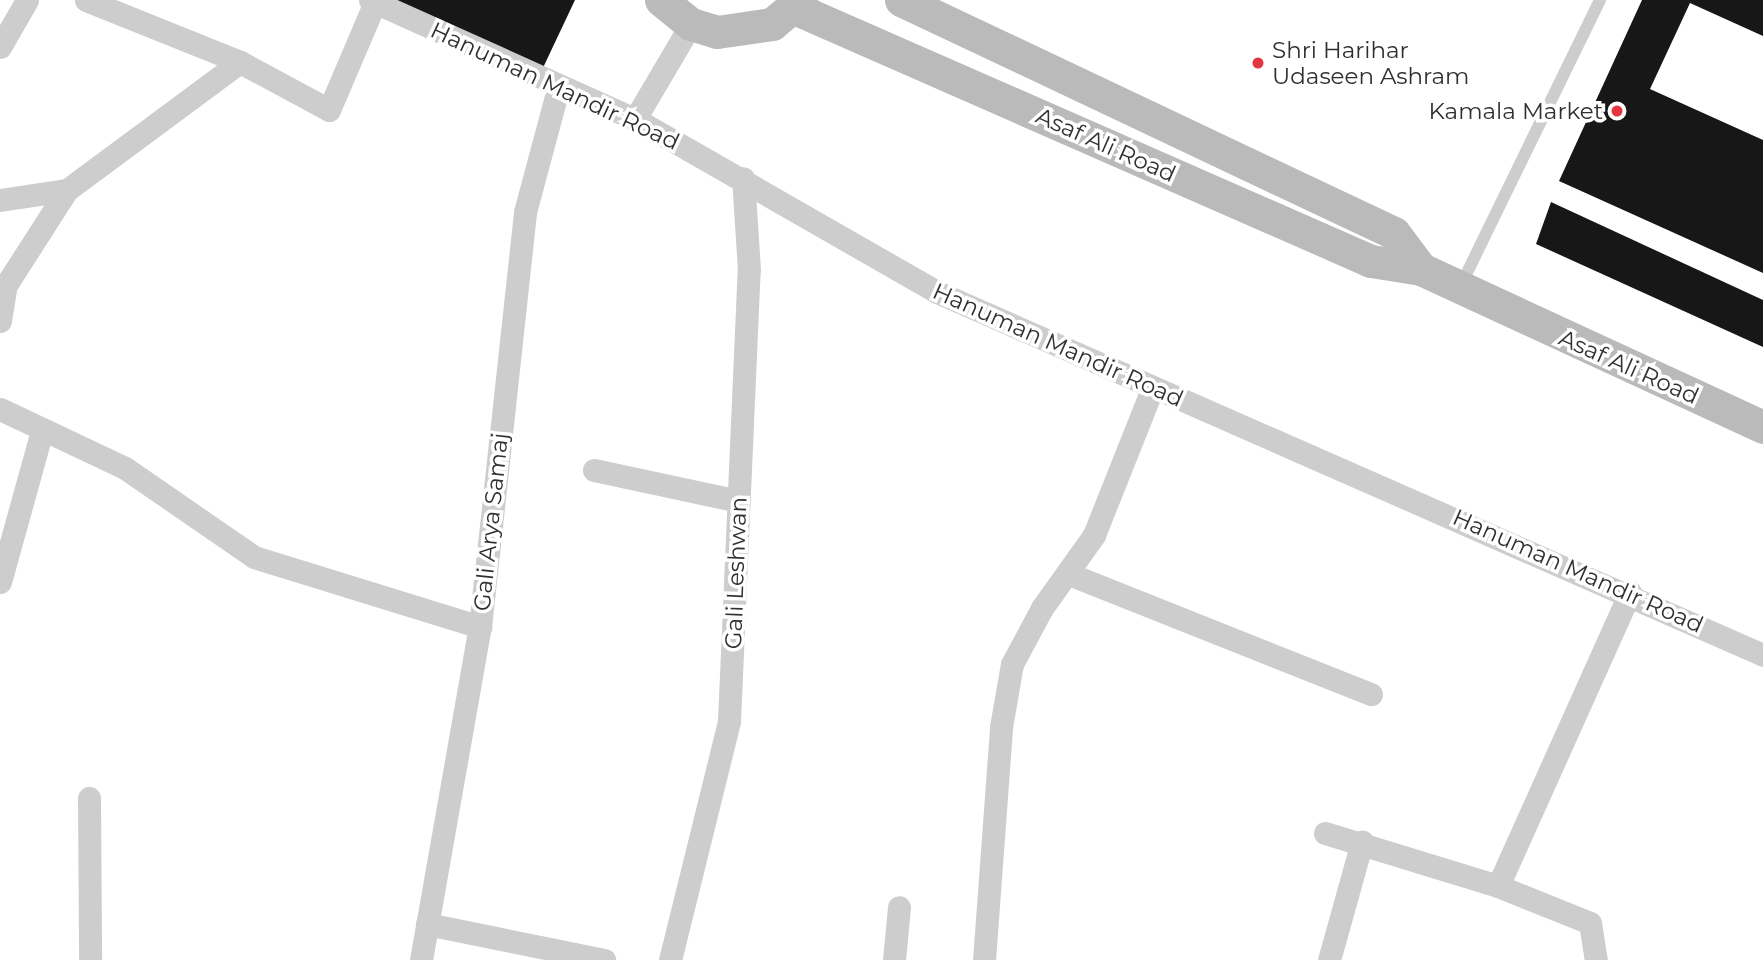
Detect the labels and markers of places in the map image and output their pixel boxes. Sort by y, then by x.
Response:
place label: Shri Harihar Udaseen Ashram [1272,36,1469,90]
marker: Shri Harihar Udaseen Ashram [1250,55,1266,71]
place label: Kamala Market [1429,97,1603,125]
marker: Kamala Market [1609,103,1625,119]

